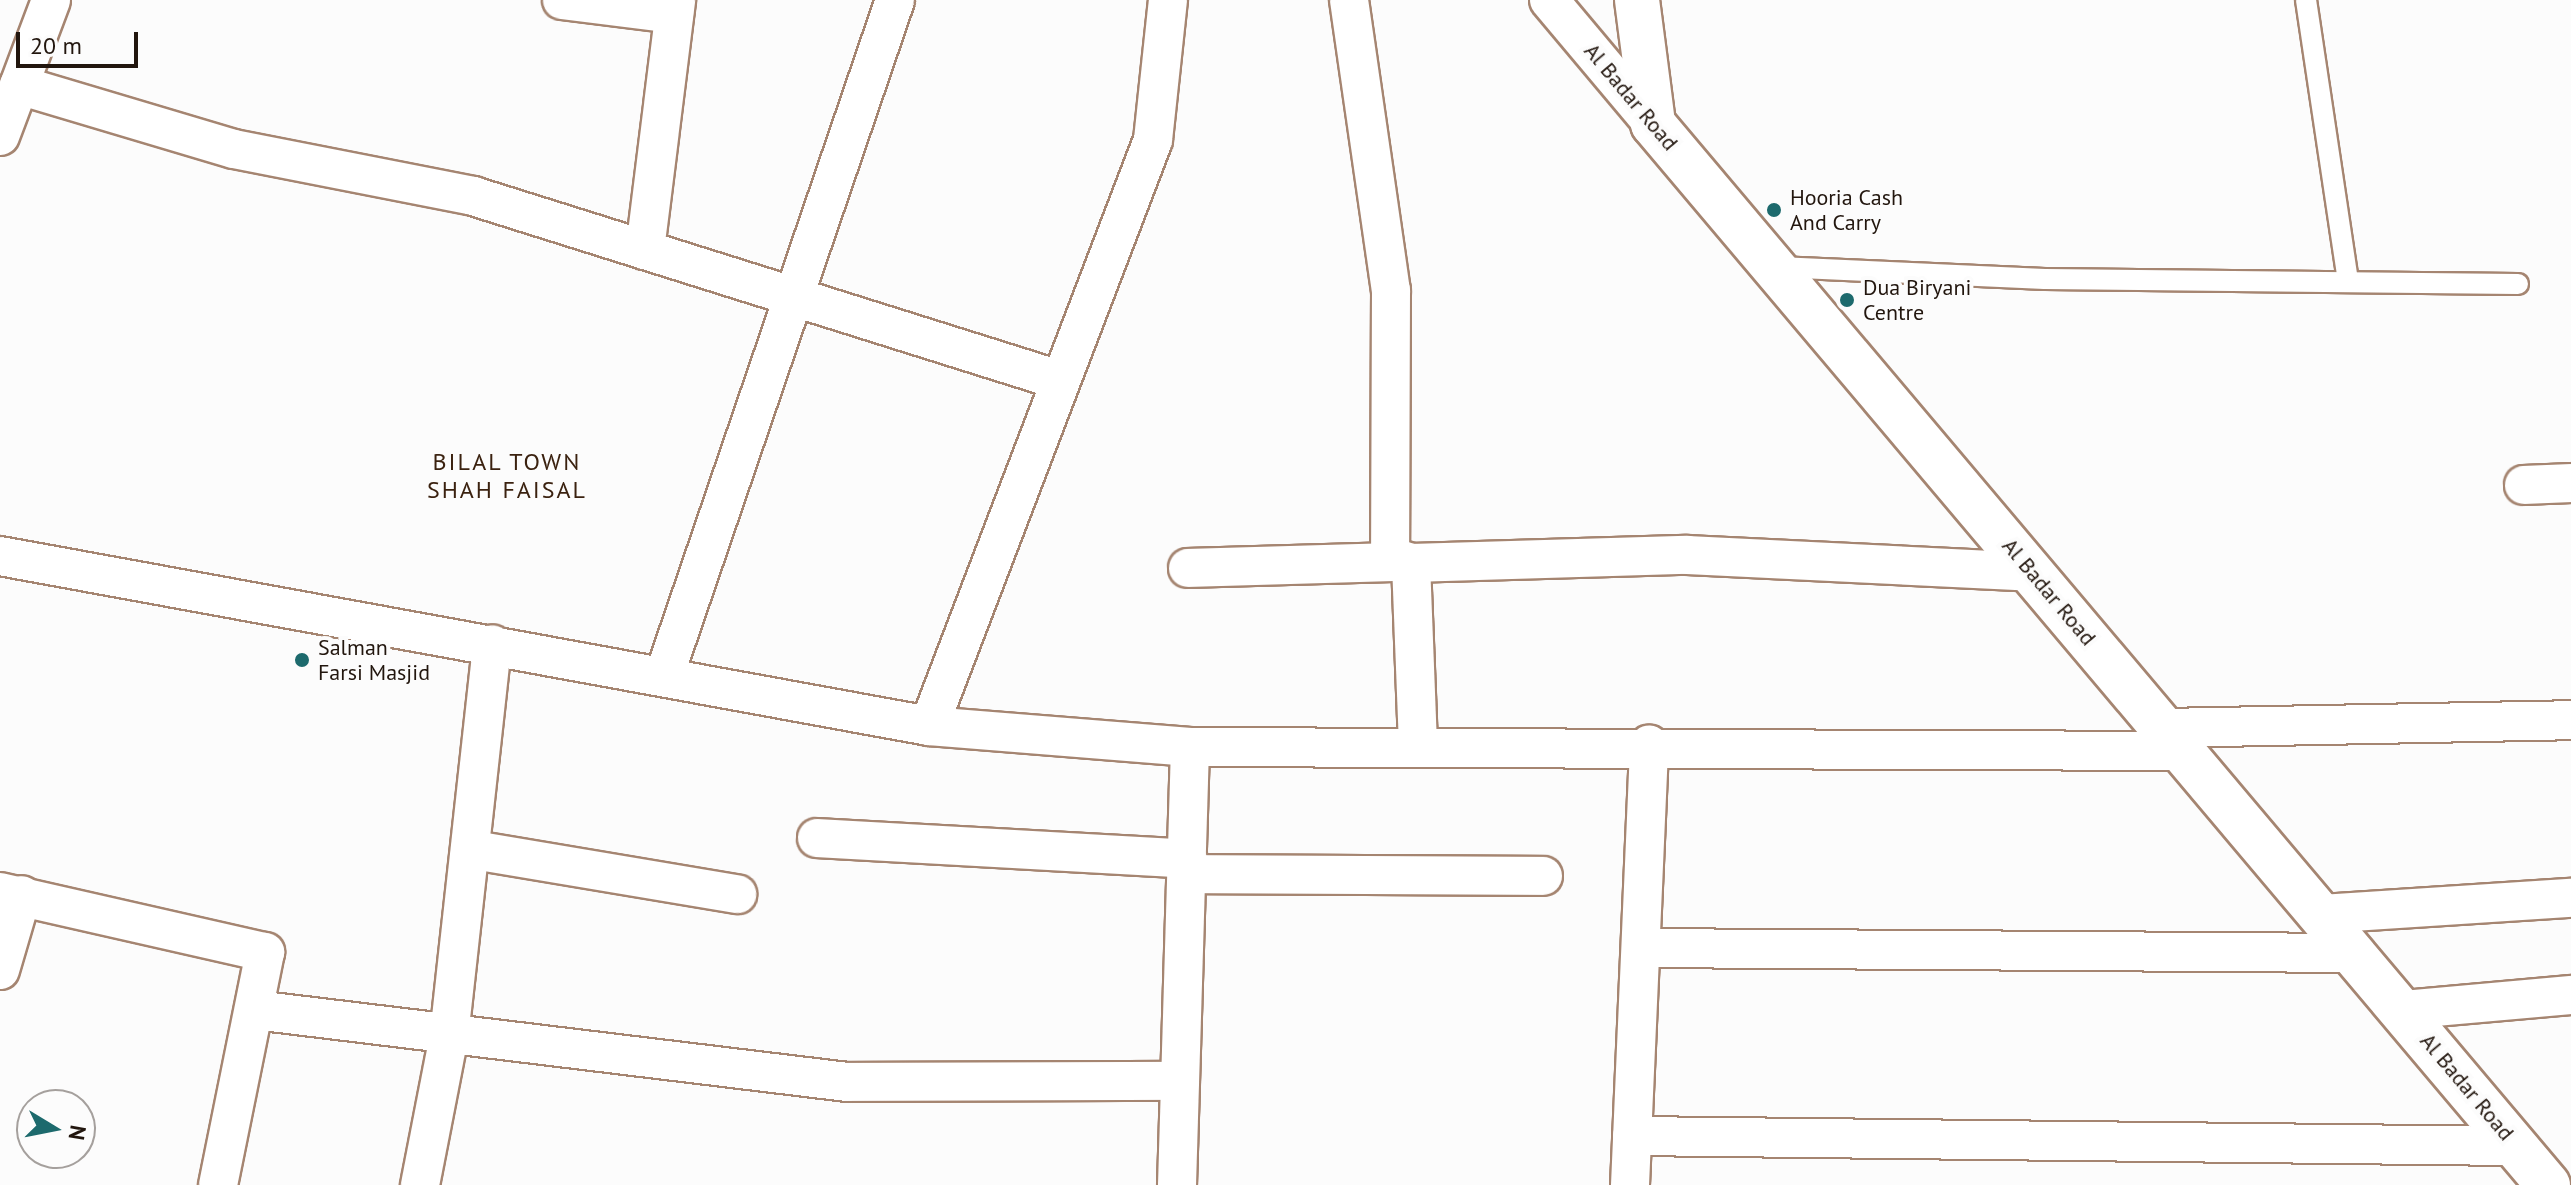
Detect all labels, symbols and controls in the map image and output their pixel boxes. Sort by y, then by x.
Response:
scale bar [20,16,142,66]
text: 20 m [30,30,82,61]
street label: Al Badar Road [1579,38,1683,156]
place label: Hooria Cash And Carry [1790,184,1903,236]
marker: Hooria Cash And Carry [1765,201,1783,219]
place label: Dua Biryani Centre [1863,274,1971,326]
marker: Dua Biryani Centre [1838,291,1856,309]
district label: BILAL TOWN SHAH FAISAL [427,448,587,504]
street label: Al Badar Road [1997,533,2101,651]
place label: Salman Farsi Masjid [318,634,430,686]
marker: Salman Farsi Masjid [293,651,311,669]
street label: Al Badar Road [2415,1028,2519,1146]
north arrow [16,1089,96,1169]
text: N [63,1123,93,1142]

